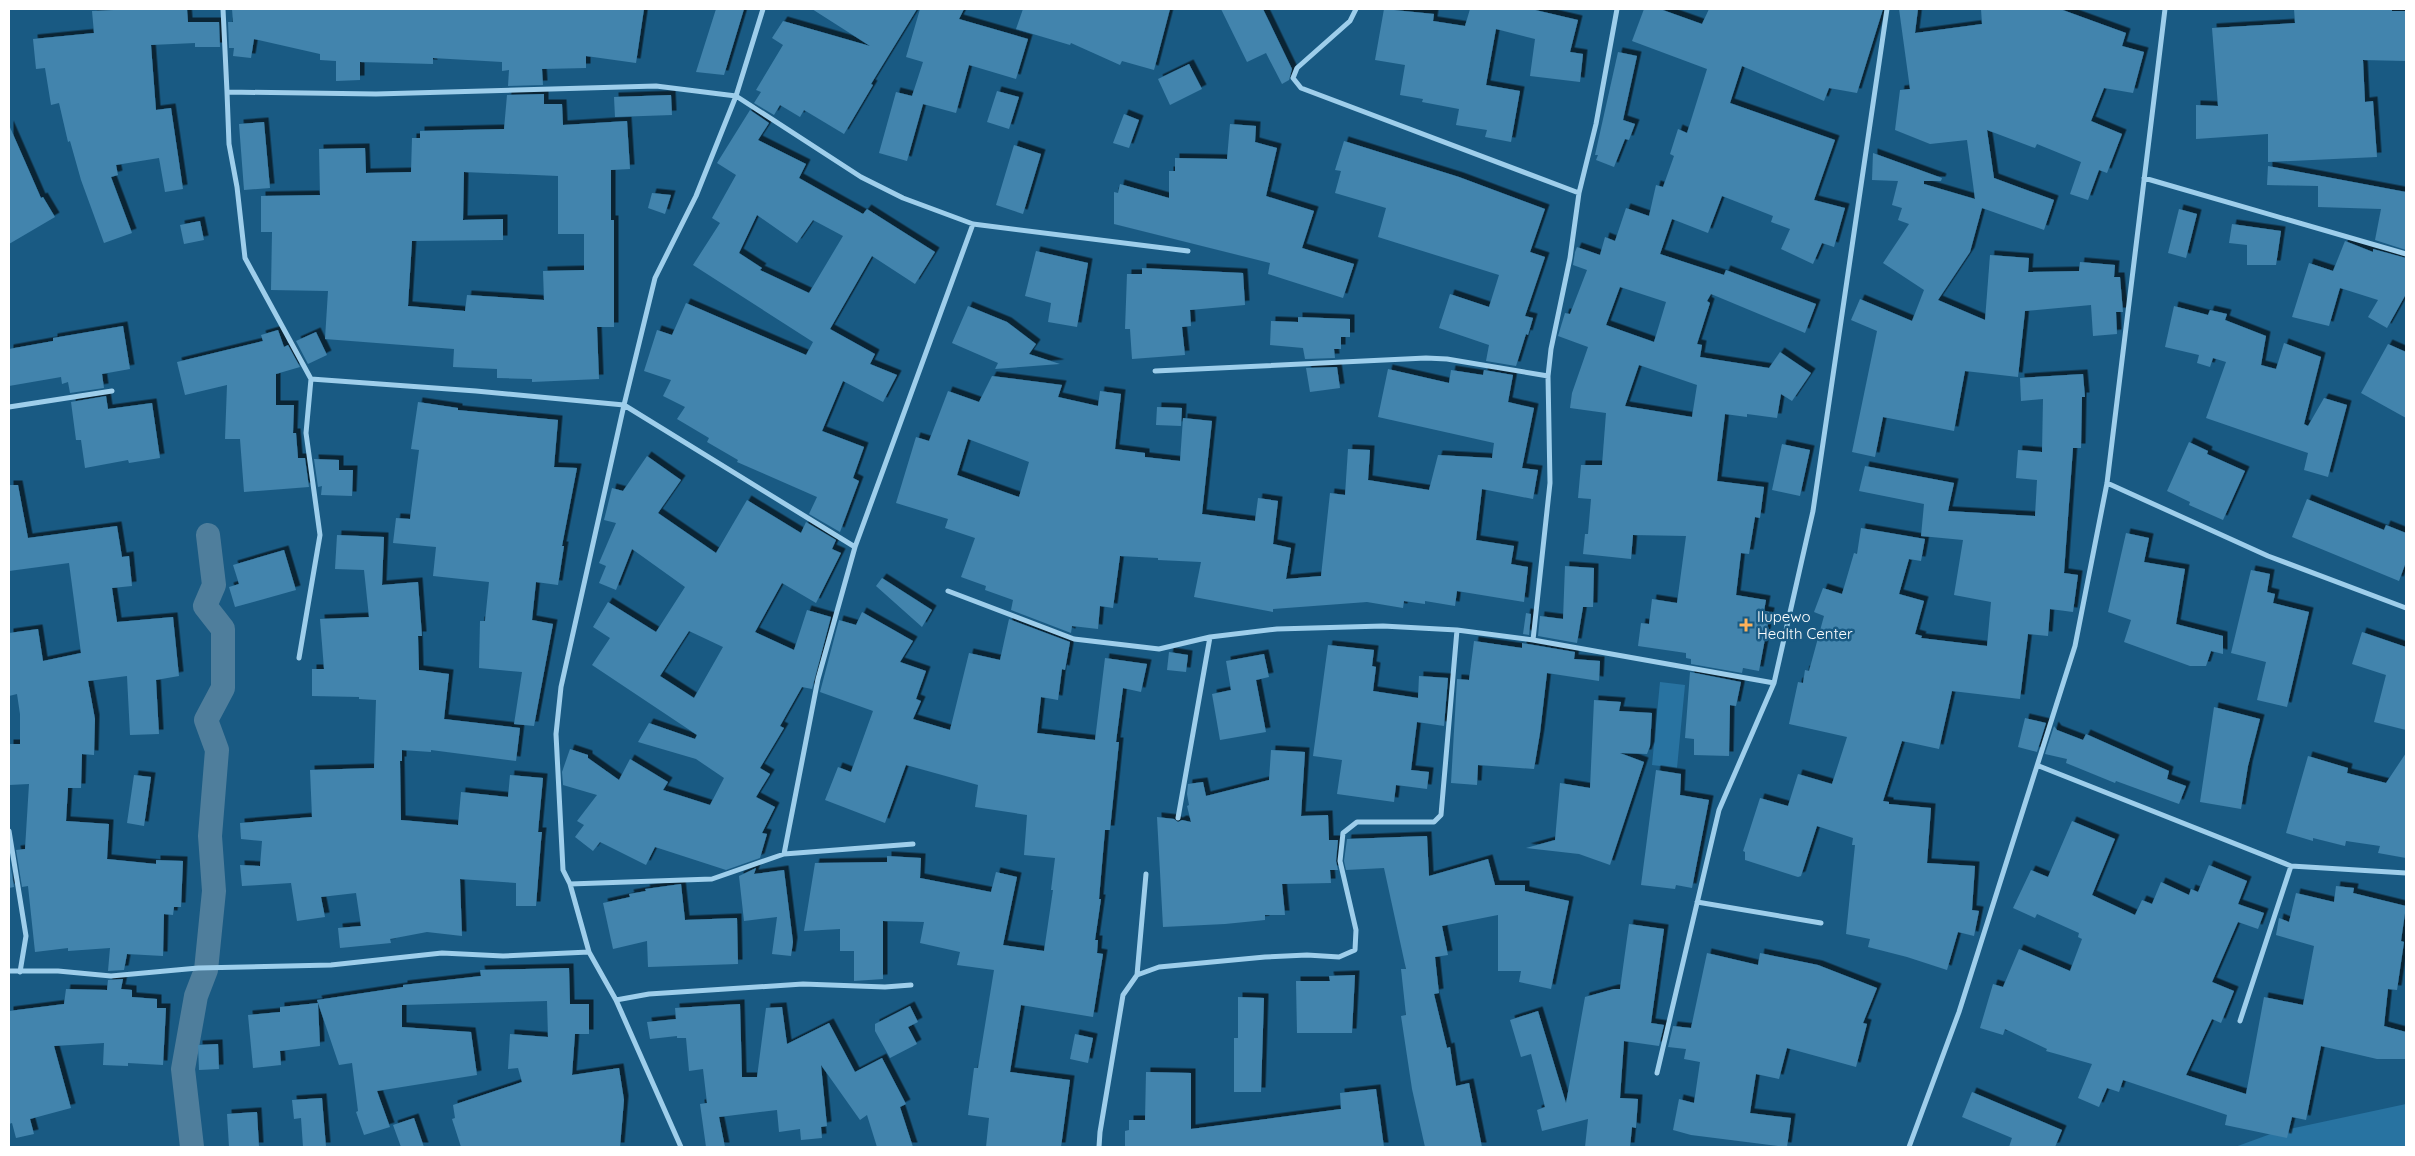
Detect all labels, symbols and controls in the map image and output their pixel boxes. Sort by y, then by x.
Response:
place label: Ilupewo Health Center [1757,607,1853,643]
marker: Ilupewo Health Center [1739,618,1753,632]

